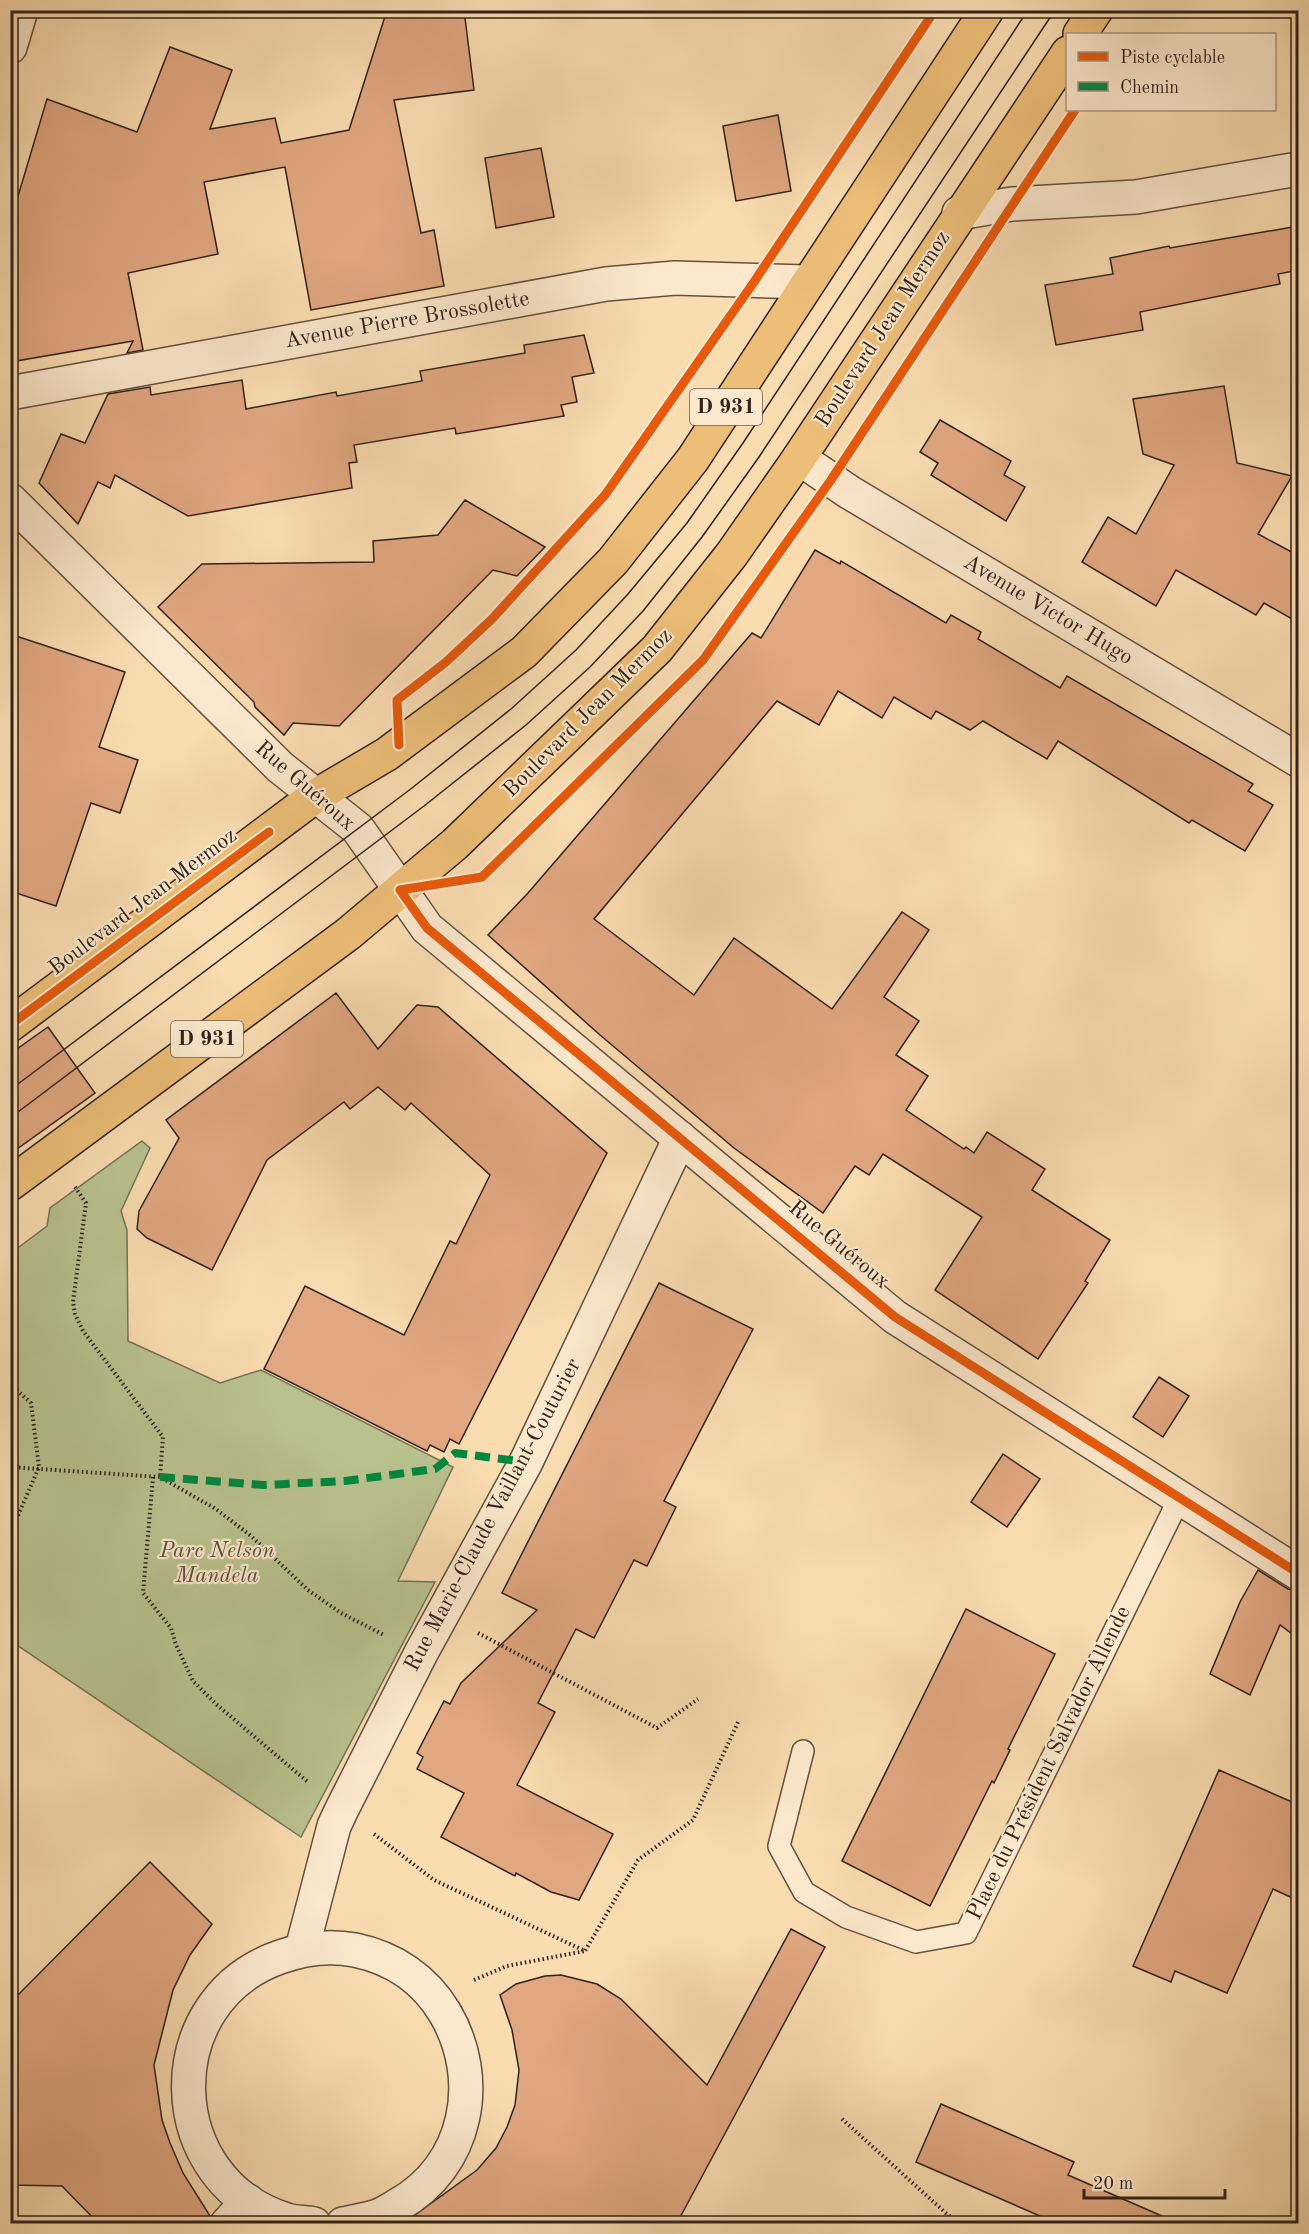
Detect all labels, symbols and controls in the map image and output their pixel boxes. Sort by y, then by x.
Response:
legend [1066,33,1276,111]
text: Piste cyclable [1120,49,1225,67]
text: Chemin [1120,79,1179,97]
street label: Boulevard Jean Mermoz [811,227,955,431]
street label: Avenue Pierre Brossolette [283,288,531,352]
road number: D 931 [690,389,762,425]
street label: Avenue Victor Hugo [960,551,1136,669]
street label: Boulevard Jean Mermoz [499,624,677,802]
street label: Rue Guéroux [251,737,359,835]
street label: Boulevard Jean Mermoz [45,824,241,980]
road number: D 931 [171,1021,243,1057]
street label: Rue Guéroux [784,1197,894,1293]
street label: Rue Marie-Claude Vaillant-Couturier [401,1355,585,1675]
park label: Parc Nelson Mandela [159,1540,275,1587]
street label: Place du Président Salvador Allende [963,1603,1135,1923]
scale bar [1084,2162,1225,2200]
text: 20 m [1093,2175,1133,2193]

